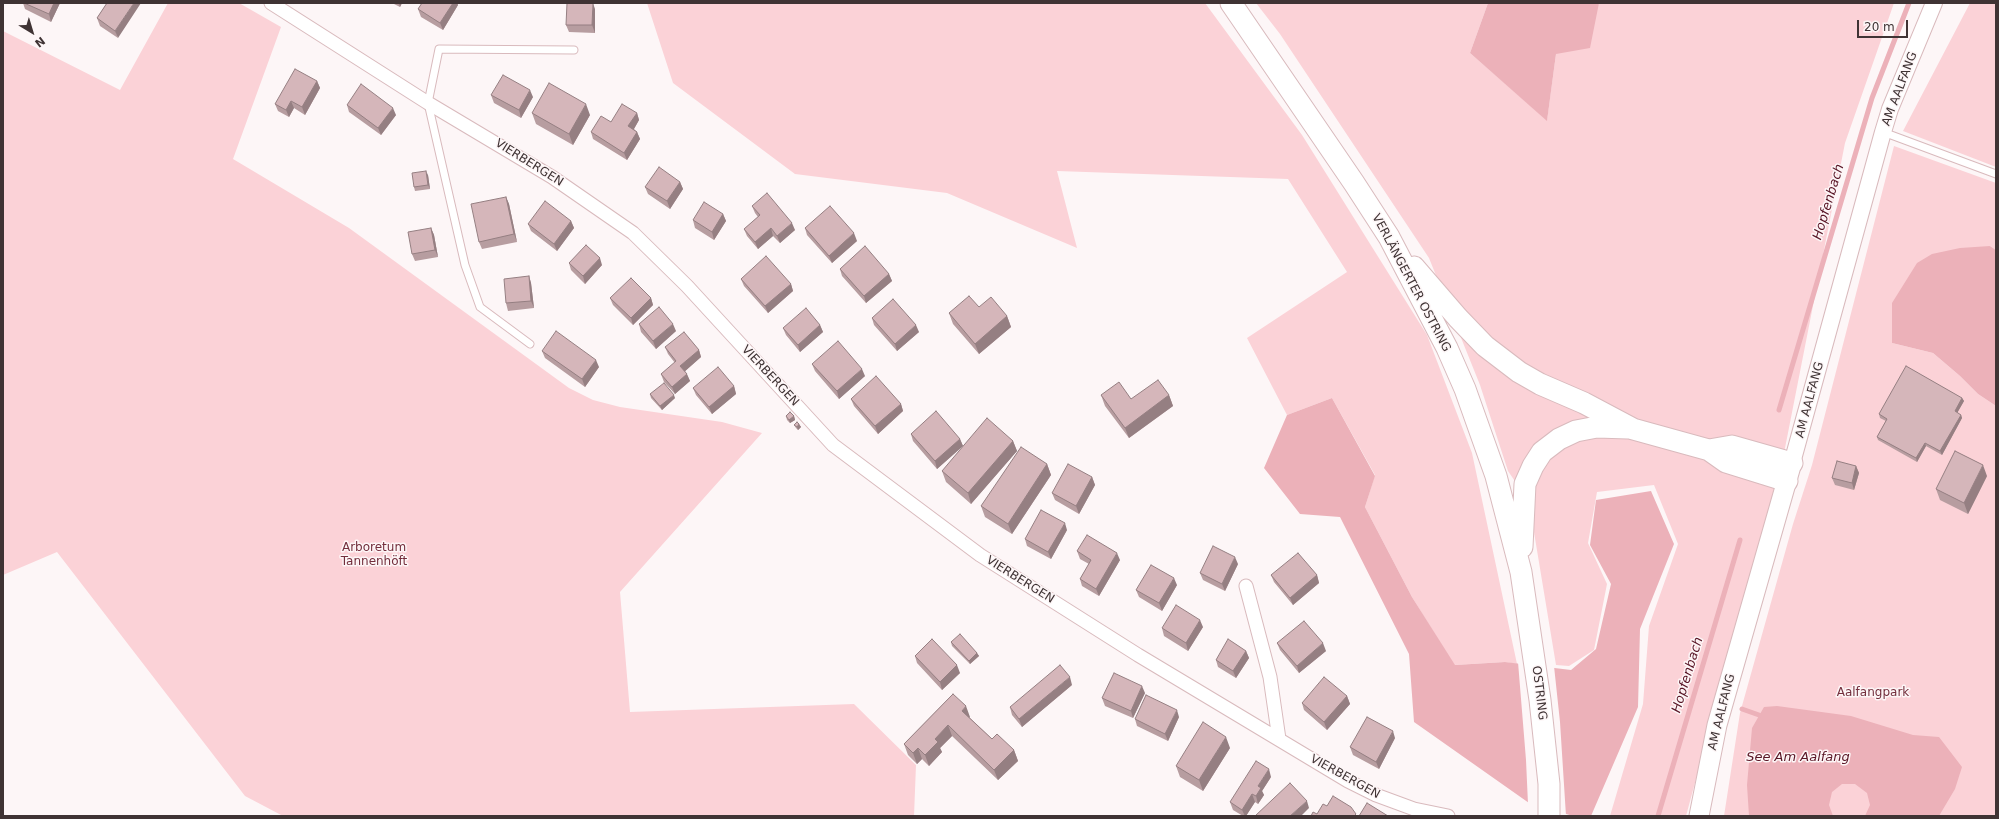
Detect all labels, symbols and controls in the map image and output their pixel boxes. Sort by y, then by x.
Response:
north arrow [12,12,52,52]
scale bar [1859,12,1910,38]
text: 20 m [1864,20,1895,34]
text: N [32,34,47,50]
street label: AM AALFANG [1879,50,1921,128]
street label: VIERBERGEN [492,136,566,190]
water label: Hopfenbach [1810,162,1848,242]
street label: VERLÄNGERTER OSTRING [1368,212,1454,354]
street label: VIERBERGEN [738,343,802,409]
street label: AM AALFANG [1793,360,1827,440]
park label: Arboretum Tannenhöft [341,541,407,569]
street label: VIERBERGEN [983,553,1057,607]
water label: Hopfenbach [1669,635,1707,715]
street label: OSTRING [1529,665,1549,721]
street label: AM AALFANG [1706,672,1738,752]
park label: Aalfangpark [1837,686,1909,700]
water label: See Am Aalfang [1746,750,1850,766]
street label: VIERBERGEN [1308,752,1382,802]

